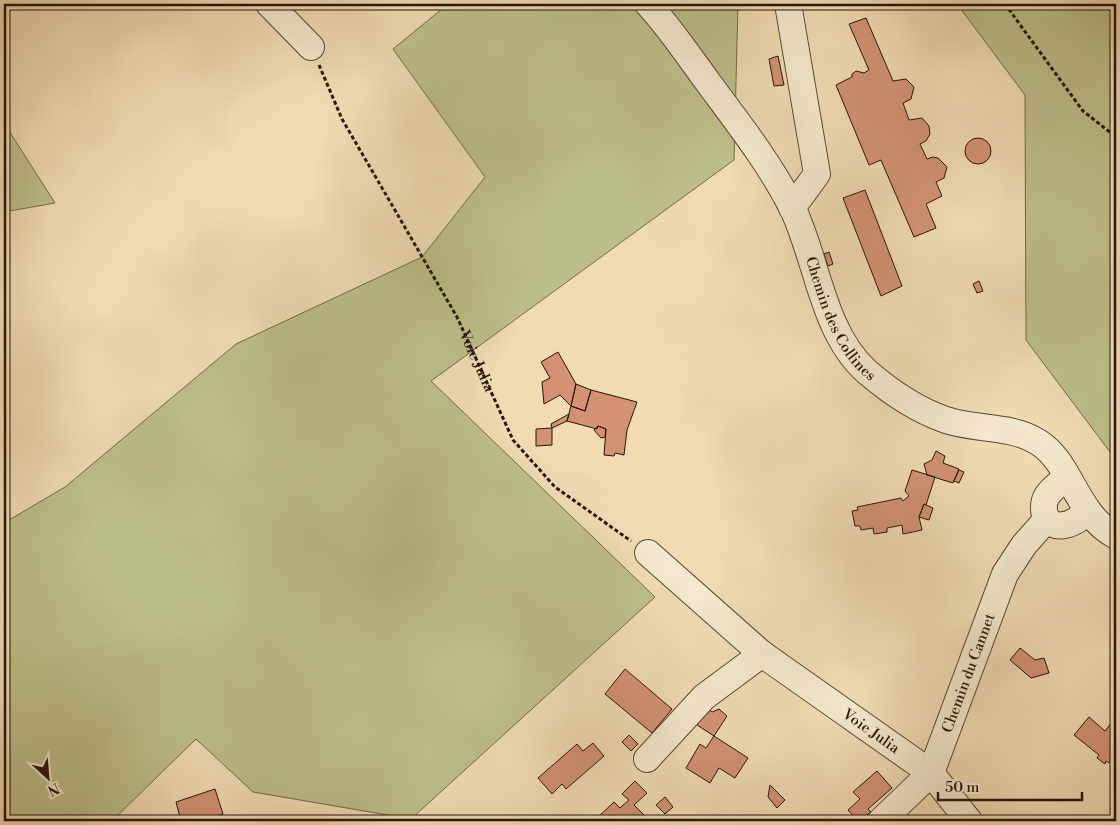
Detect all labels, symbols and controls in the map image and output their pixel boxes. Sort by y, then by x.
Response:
street label: Chemin des Collines [802,254,880,385]
street label: Voie Julia [454,326,499,395]
street label: Chemin du Cannet [937,610,999,735]
street label: Voie Julia [838,704,904,758]
north arrow [22,752,72,802]
scale bar [938,770,1081,802]
text: N [44,778,62,799]
text: 50 m [945,778,979,797]

